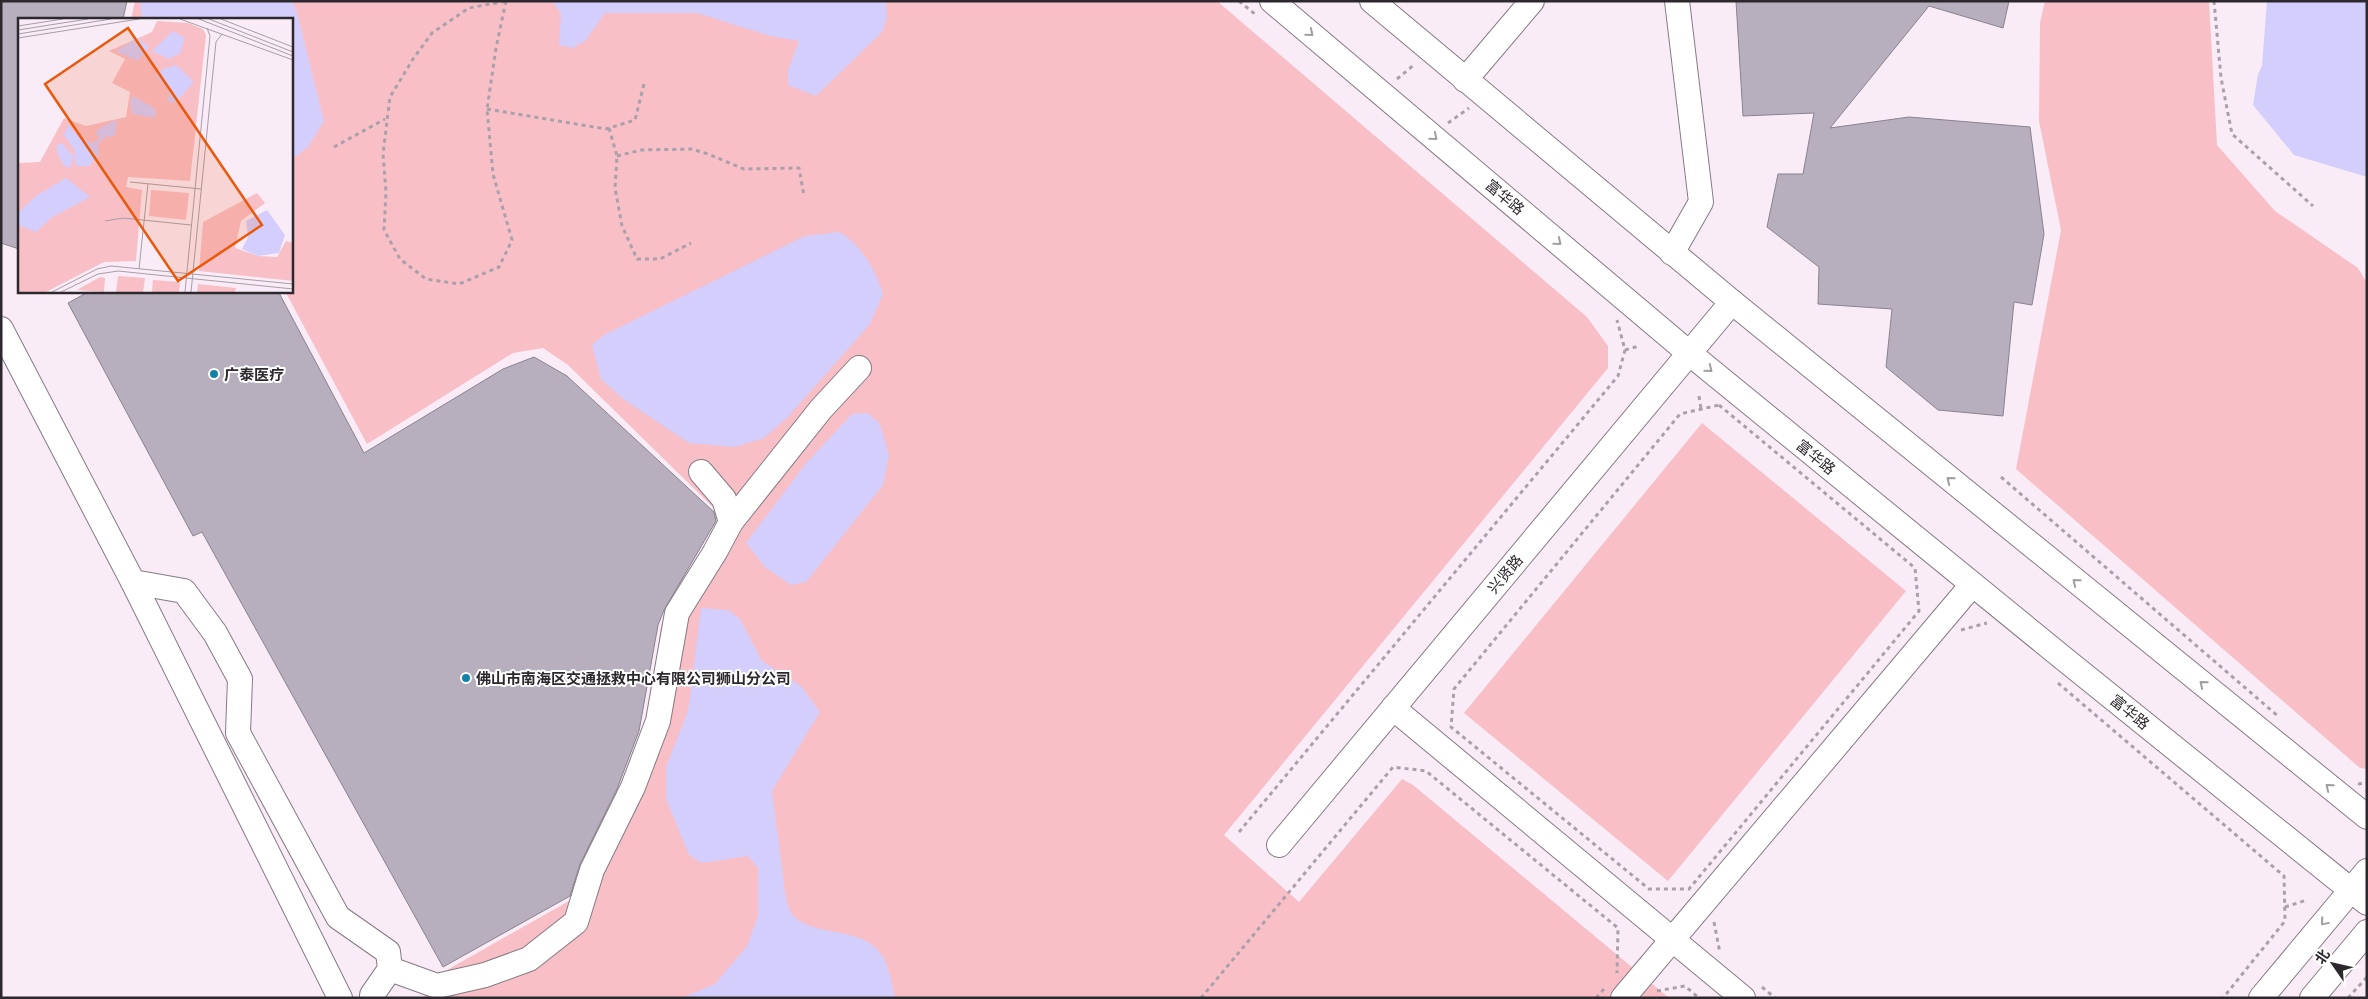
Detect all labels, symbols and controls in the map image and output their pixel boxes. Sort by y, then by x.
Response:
inset map [18,18,292,292]
one-way arrow [1304,27,1313,36]
one-way arrow [1428,132,1437,141]
street label: 富华路 [1482,175,1528,219]
one-way arrow [1552,237,1561,245]
one-way arrow [1703,364,1712,372]
place label: 广泰医疗 [224,365,284,384]
marker: 广泰医疗 [208,368,220,380]
street label: 富华路 [1793,435,1839,479]
one-way arrow [1947,477,1956,485]
street label: 兴贤路 [1483,551,1527,597]
one-way arrow [2073,578,2082,587]
place label: 佛山市南海区交通拯救中心有限公司狮山分公司 [476,669,791,688]
marker: 佛山市南海区交通拯救中心有限公司狮山分公司 [460,672,472,684]
one-way arrow [2199,681,2208,690]
street label: 富华路 [2107,690,2153,734]
one-way arrow [2326,784,2335,792]
one-way arrow [2321,916,2330,925]
north arrow [2308,939,2358,989]
text: 北 [2311,946,2334,968]

